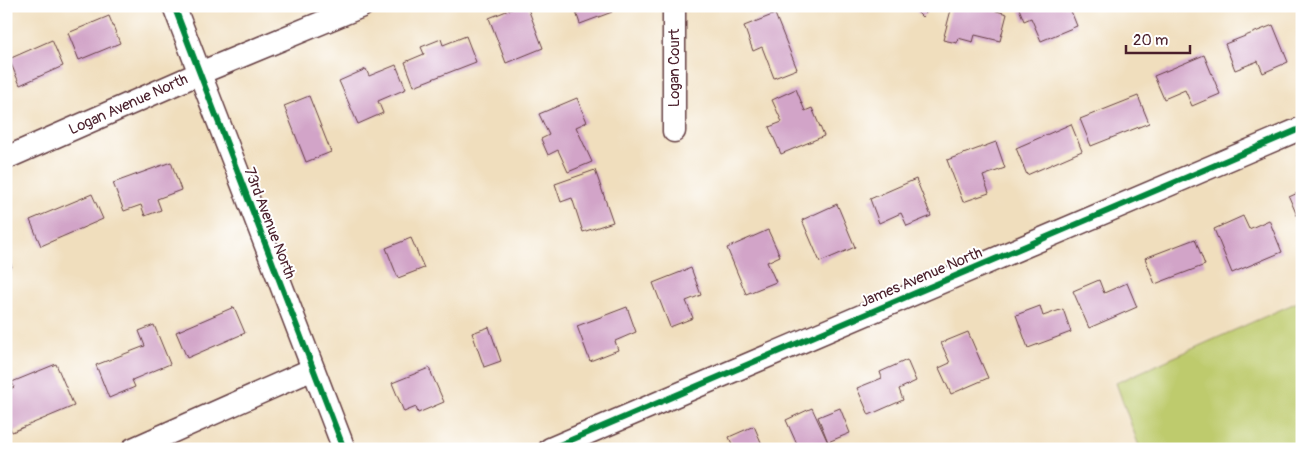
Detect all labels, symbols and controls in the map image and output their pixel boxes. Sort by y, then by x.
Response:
scale bar [1126,22,1189,54]
street label: Logan Court [665,28,684,107]
text: 20 m [1133,31,1168,50]
street label: Logan Avenue North [66,70,191,139]
street label: 73rd Avenue North [240,165,300,282]
street label: James Avenue North [857,243,985,312]

